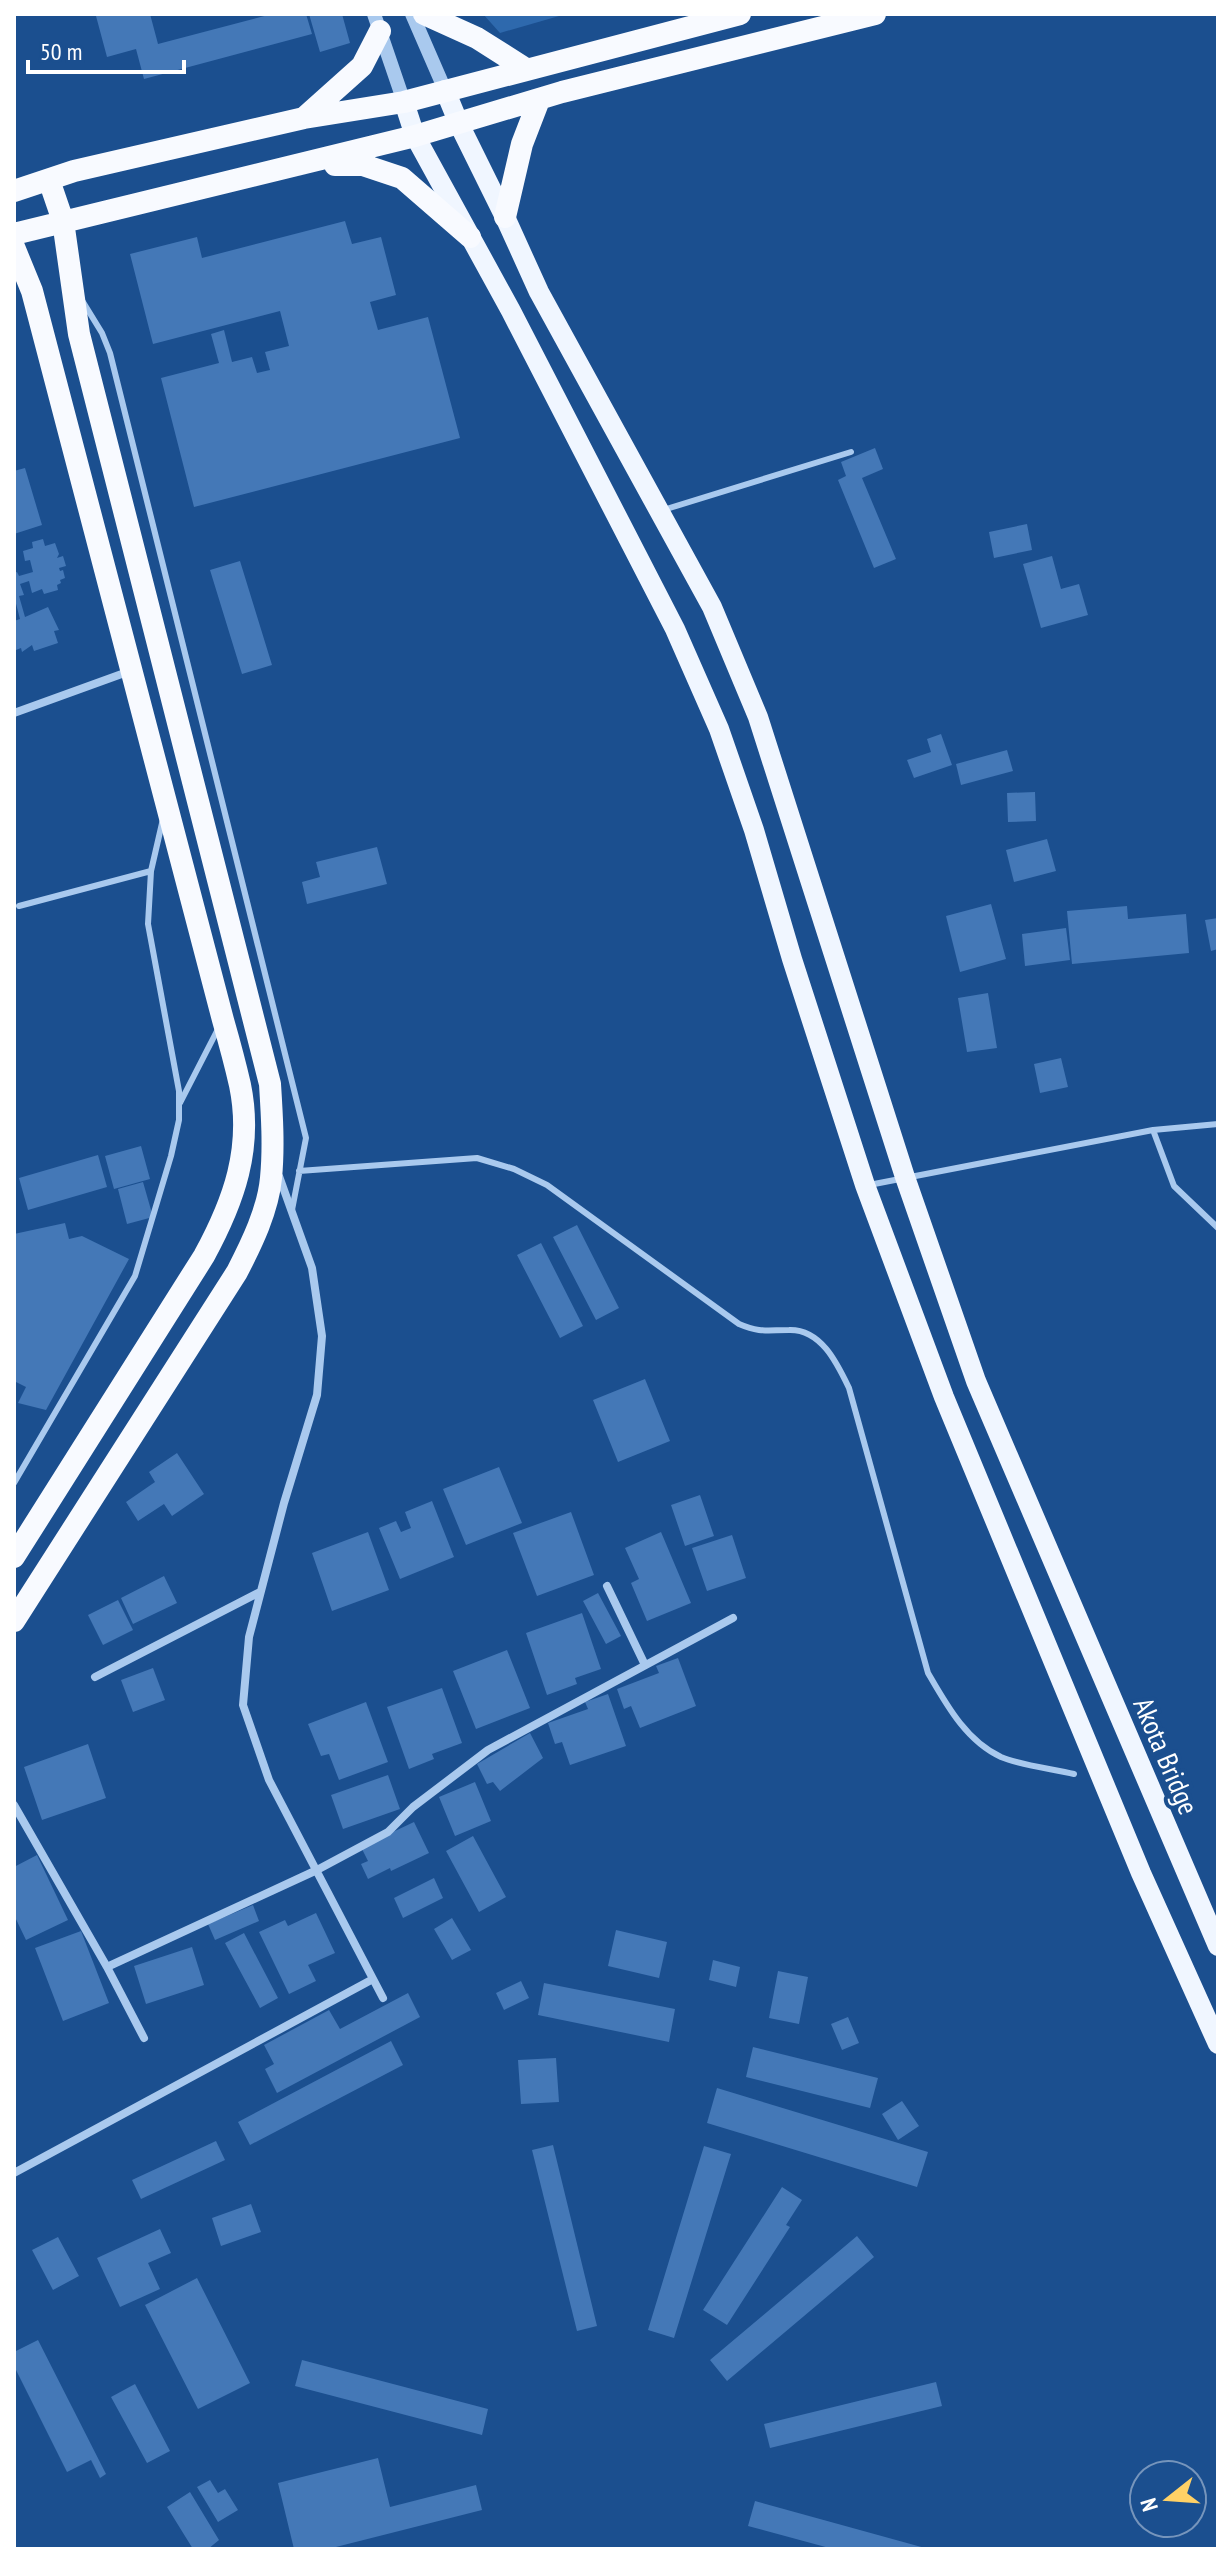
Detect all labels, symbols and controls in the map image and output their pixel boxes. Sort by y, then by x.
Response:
scale bar [28,24,184,74]
text: 50 m [40,36,82,67]
street label: Akota Bridge [1125,1692,1208,1820]
north arrow [1128,2459,1208,2539]
text: N [1134,2495,1164,2515]

